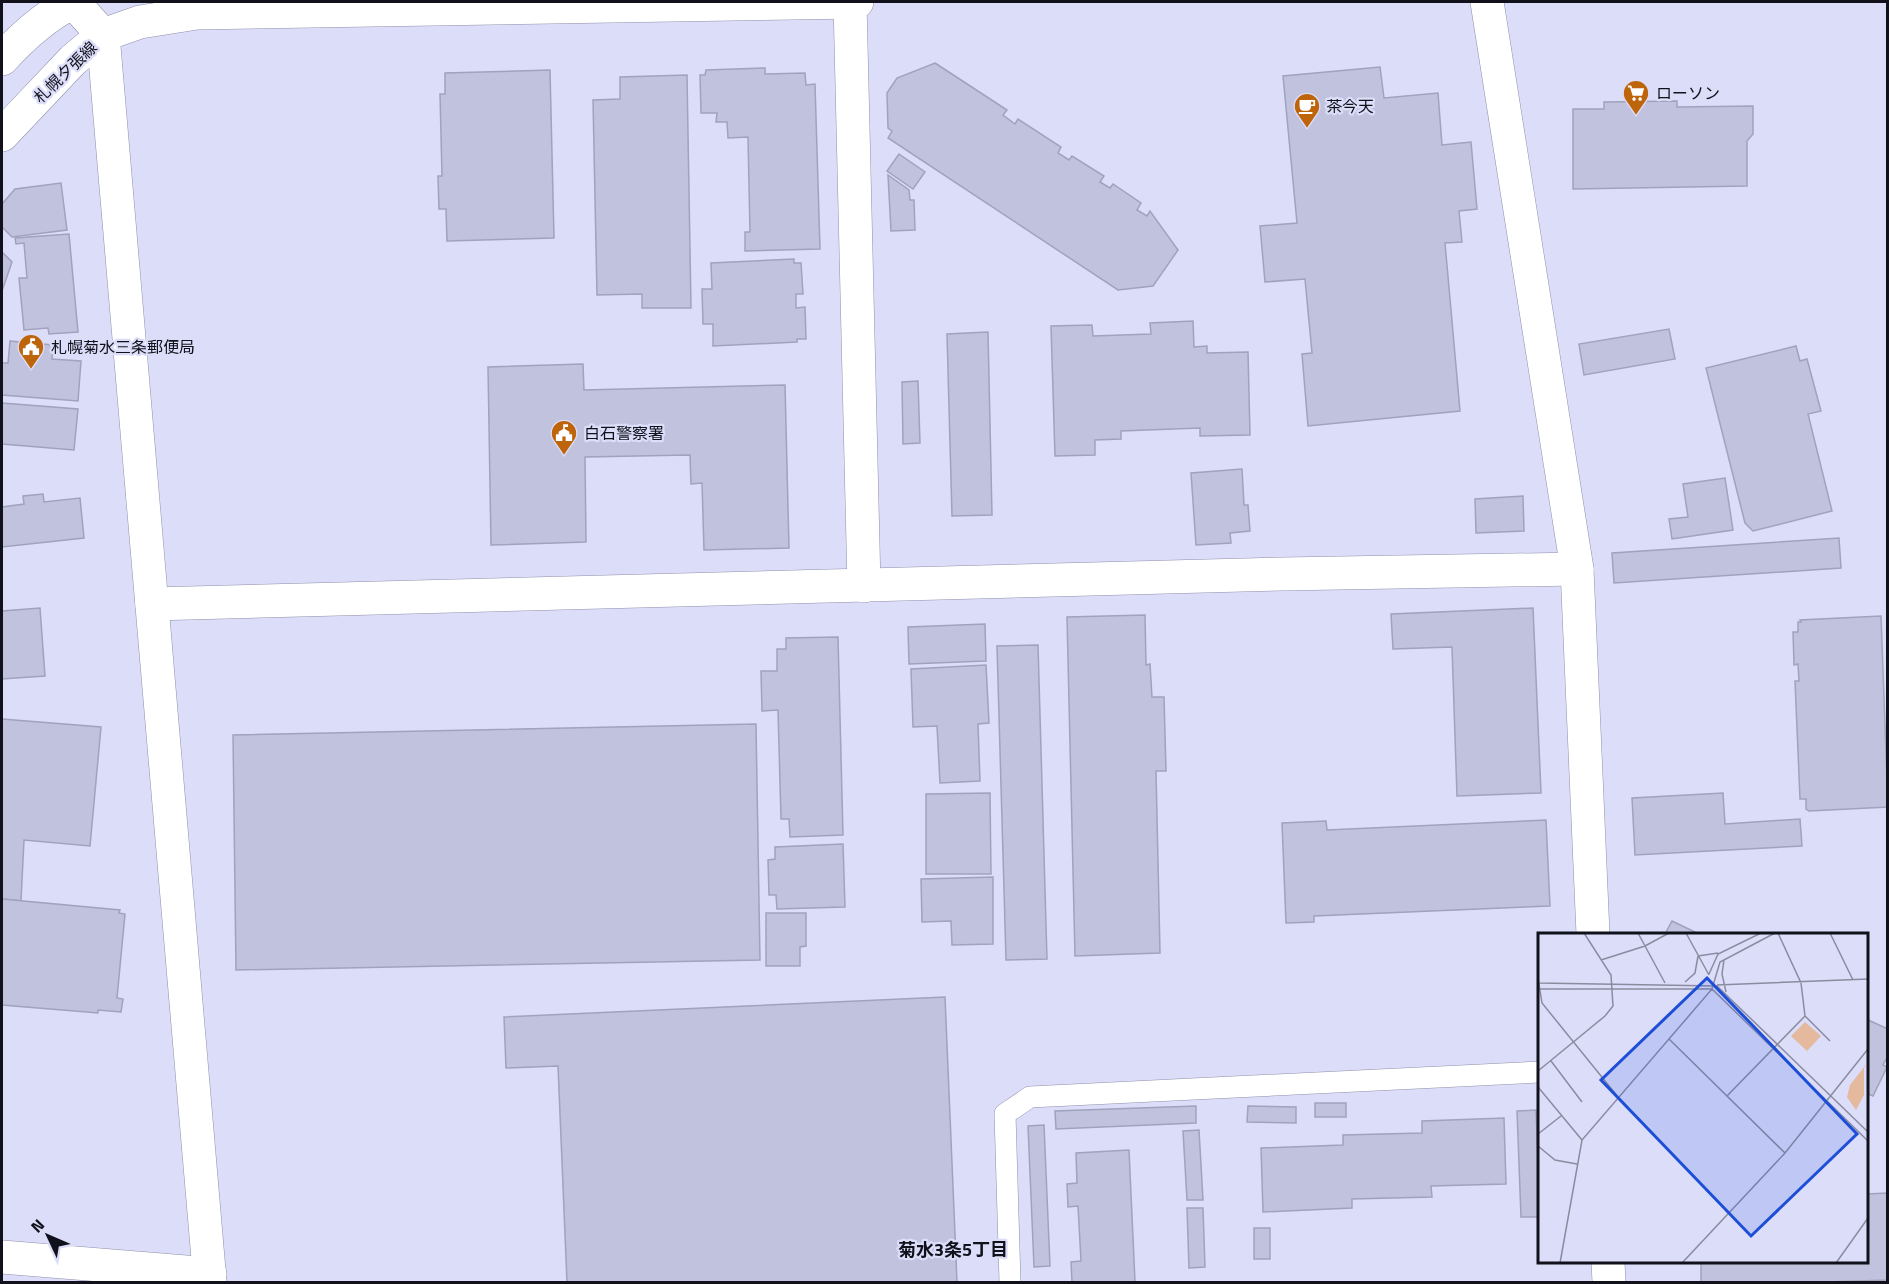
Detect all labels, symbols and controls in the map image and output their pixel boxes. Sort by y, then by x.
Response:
street label: 札幌夕張線 [28,36,102,108]
supermarket icon: ローソン [1621,78,1651,116]
place label: ローソン [1656,81,1720,105]
cafe icon: 茶今天 [1292,91,1322,129]
place label: 茶今天 [1326,94,1374,118]
public building icon: 札幌菊水三条郵便局 [16,332,46,370]
place label: 札幌菊水三条郵便局 [51,335,195,359]
public building icon: 白石警察署 [549,418,579,456]
place label: 白石警察署 [584,421,664,445]
inset map [1538,933,1868,1263]
north arrow [18,1206,78,1266]
text: N [25,1213,50,1238]
district label: 菊水3条5丁目 [898,1236,1008,1263]

